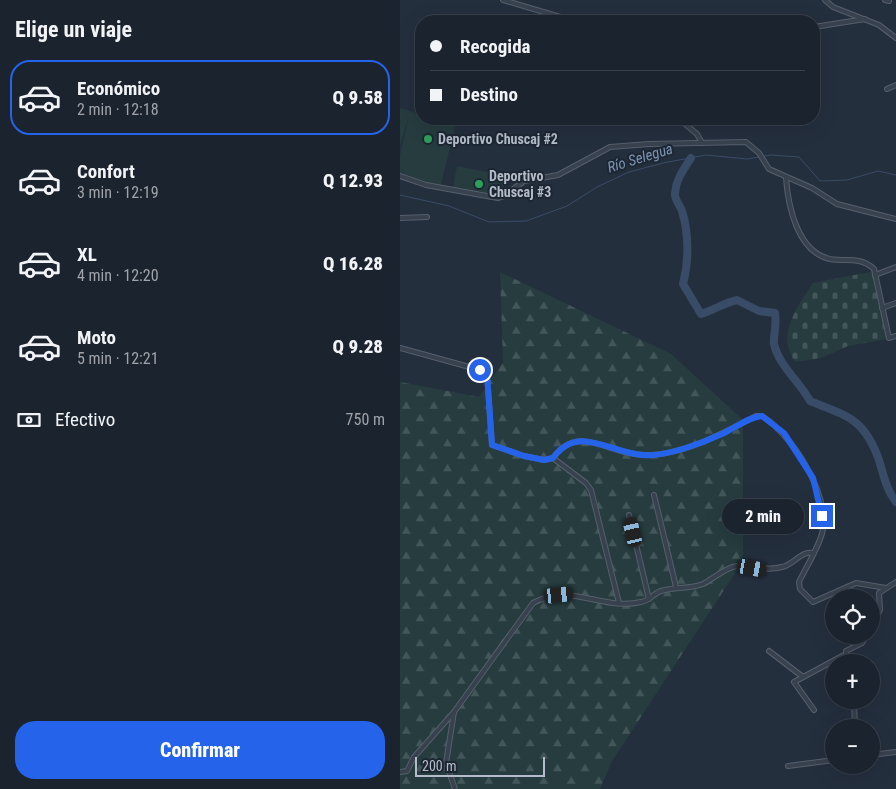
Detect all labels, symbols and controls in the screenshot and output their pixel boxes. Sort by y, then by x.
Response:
text: Elige un viaje [15,17,132,42]
text: Recogida [460,35,531,58]
icon: car [17,75,62,120]
text: Económico [77,77,160,100]
text: Destino [460,83,518,106]
text: Q 9.58 [333,86,383,109]
text: 2 min · 12:18 [77,100,159,119]
place label: Deportivo Chuscaj #2 [438,131,558,147]
marker: Deportivo Chuscaj #2 [422,133,434,145]
water label: Río Selegua [605,140,675,176]
icon: car [17,158,62,203]
text: Confort [77,160,135,183]
place label: Deportivo Chuscaj #3 [489,168,551,200]
text: Q 12.93 [323,169,383,192]
marker: Deportivo Chuscaj #3 [473,178,485,190]
text: 3 min · 12:19 [77,183,159,202]
icon: car [17,241,62,286]
text: XL [77,243,97,266]
text: Q 16.28 [323,252,383,275]
text: 4 min · 12:20 [77,266,159,285]
icon: car [17,324,62,369]
text: Moto [77,326,116,349]
text: Q 9.28 [333,335,383,358]
text: 5 min · 12:21 [77,349,159,368]
route start [469,359,491,381]
icon: cash [15,406,43,434]
text: Efectivo [55,408,115,431]
text: 750 m [346,410,385,429]
callout: 2 min [722,498,804,534]
route end [811,505,833,527]
text: 2 min [745,507,781,526]
car [622,516,643,548]
car [735,558,768,578]
car [543,586,574,604]
map controls [825,589,880,774]
button: locate [825,589,880,644]
button: + [825,654,880,709]
button: − [825,719,880,774]
button: Confirmar [15,721,385,779]
scale bar [415,754,545,777]
text: 200 m [422,758,457,774]

